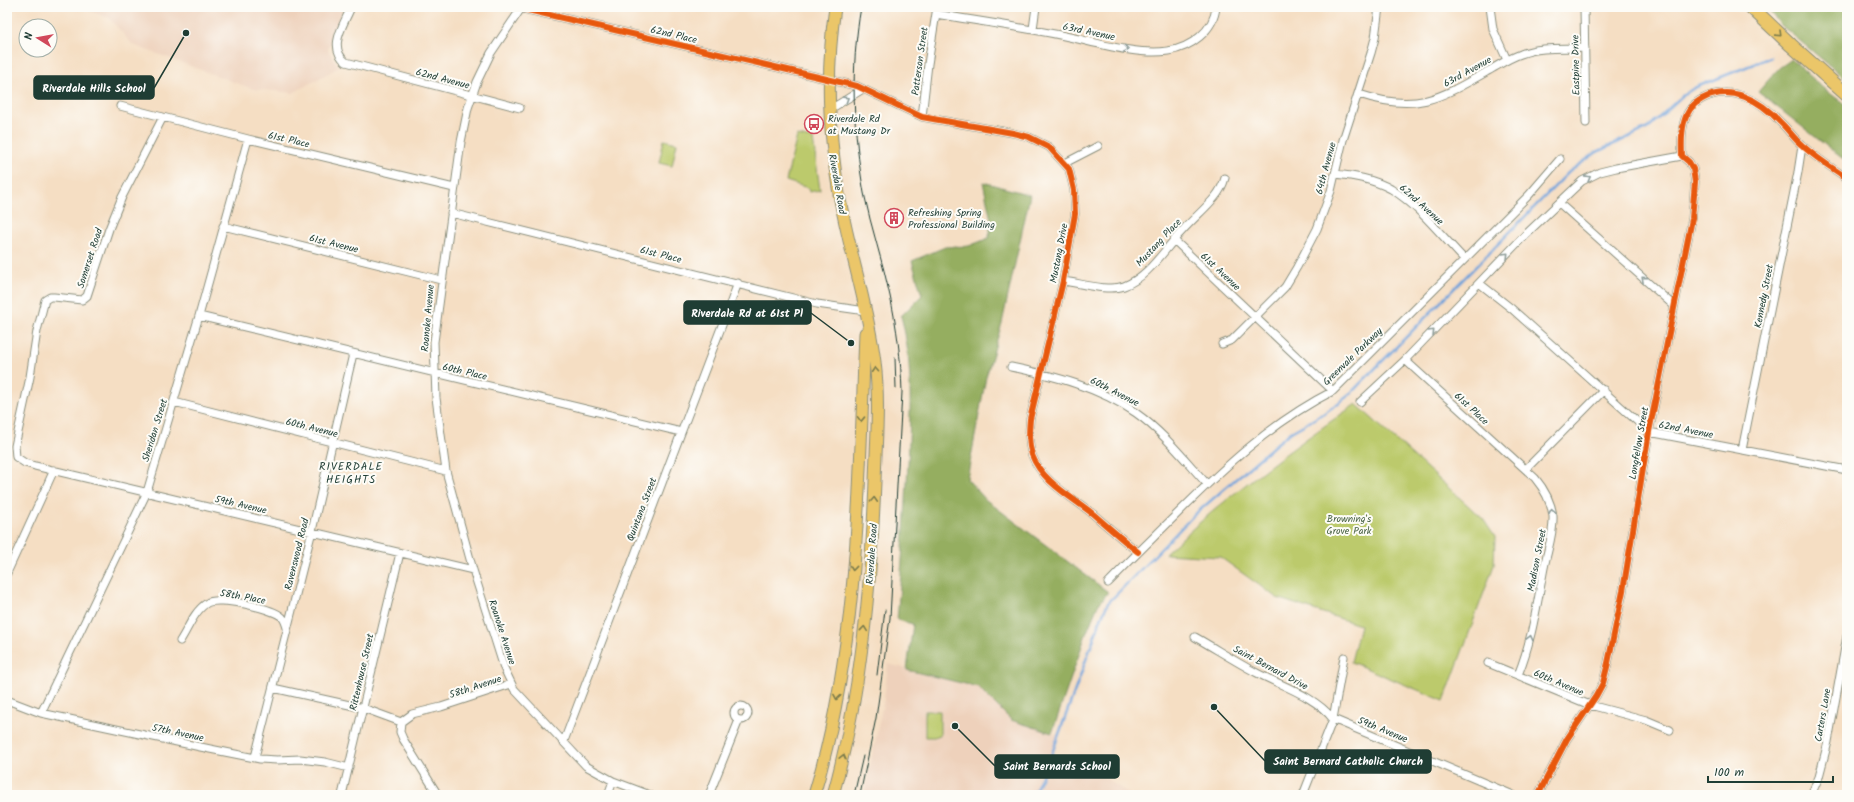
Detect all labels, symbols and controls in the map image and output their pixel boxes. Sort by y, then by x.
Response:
north arrow [18,18,58,58]
street label: 63rd Avenue [1061,19,1117,45]
street label: 62nd Place [649,22,699,48]
street label: Patterson Street [907,26,933,97]
one-way arrow [1774,30,1782,37]
text: N [20,31,39,41]
street label: Eastpine Drive [1567,34,1585,95]
one-way arrow [1123,44,1129,52]
street label: 63rd Avenue [1440,52,1495,92]
street label: 62nd Avenue [414,64,472,94]
callout: Riverdale Hills School [34,76,154,99]
text: Riverdale Hills School [42,80,146,98]
one-way arrow [842,97,849,104]
place label: Riverdale Rd at Mustang Dr [828,111,891,139]
bus stop icon: Riverdale Rd at Mustang Dr [803,113,825,135]
street label: 61st Place [266,127,312,153]
street label: 64th Avenue [1311,140,1341,196]
street label: Riverdale Road [824,153,850,217]
one-way arrow [1584,175,1591,182]
street label: 62nd Avenue [1395,180,1448,229]
place label: Refreshing Spring Professional Building [908,205,995,233]
building icon: Refreshing Spring Professional Building [883,207,905,229]
street label: Mustang Place [1132,215,1186,270]
street label: Mustang Drive [1045,222,1073,284]
street label: Somerset Road [73,225,107,290]
street label: 61st Avenue [307,230,361,258]
street label: 61st Place [638,242,684,268]
street label: 61st Avenue [1196,249,1245,295]
one-way arrow [1501,252,1509,260]
street label: Kennedy Street [1750,263,1778,329]
one-way arrow [1641,276,1649,284]
street label: Roanoke Avenue [417,283,439,352]
callout: Riverdale Rd at 61st Pl [684,301,811,324]
text: Riverdale Rd at 61st Pl [691,305,803,323]
street label: Greenvale Parkway [1319,324,1386,390]
one-way arrow [1427,329,1434,336]
street label: 60th Place [441,359,489,385]
one-way arrow [871,367,880,373]
street label: 60th Avenue [1087,373,1142,411]
street label: 61st Place [1450,388,1493,429]
street label: Sheridan Street [138,397,172,464]
street label: Longfellow Street [1625,405,1653,481]
street label: 60th Avenue [284,414,340,442]
one-way arrow [857,416,866,422]
street label: 62nd Avenue [1657,417,1715,443]
district label: RIVERDALE HEIGHTS [319,458,383,489]
street label: Quintana Street [622,475,661,543]
street label: 59th Avenue [213,491,269,519]
one-way arrow [870,497,879,503]
one-way arrow [1548,508,1556,514]
park label: Browning's Grove Park [1327,511,1372,539]
street label: Ravenswood Road [280,516,314,592]
street label: Riverdale Road [862,522,882,585]
street label: Madison Street [1523,527,1551,593]
one-way arrow [849,565,858,571]
street label: 58th Place [219,585,267,609]
street label: Roanoke Avenue [484,598,520,667]
one-way arrow [859,626,868,632]
street label: Rittenhouse Street [345,632,379,712]
one-way arrow [1525,635,1534,642]
street label: Saint Bernard Drive [1230,641,1311,695]
street label: 60th Avenue [1531,665,1587,701]
street label: 58th Avenue [447,671,504,703]
street label: Carters Lane [1810,687,1836,743]
one-way arrow [833,694,842,700]
street label: 59th Avenue [1355,713,1411,747]
street label: 57th Avenue [150,720,206,746]
callout: Saint Bernard Catholic Church [1265,750,1431,773]
text: Saint Bernard Catholic Church [1273,753,1423,771]
one-way arrow [838,754,846,760]
callout: Saint Bernards School [995,755,1119,778]
text: Saint Bernards School [1003,758,1111,776]
scale bar [1708,758,1833,784]
text: 100 m [1714,763,1745,782]

